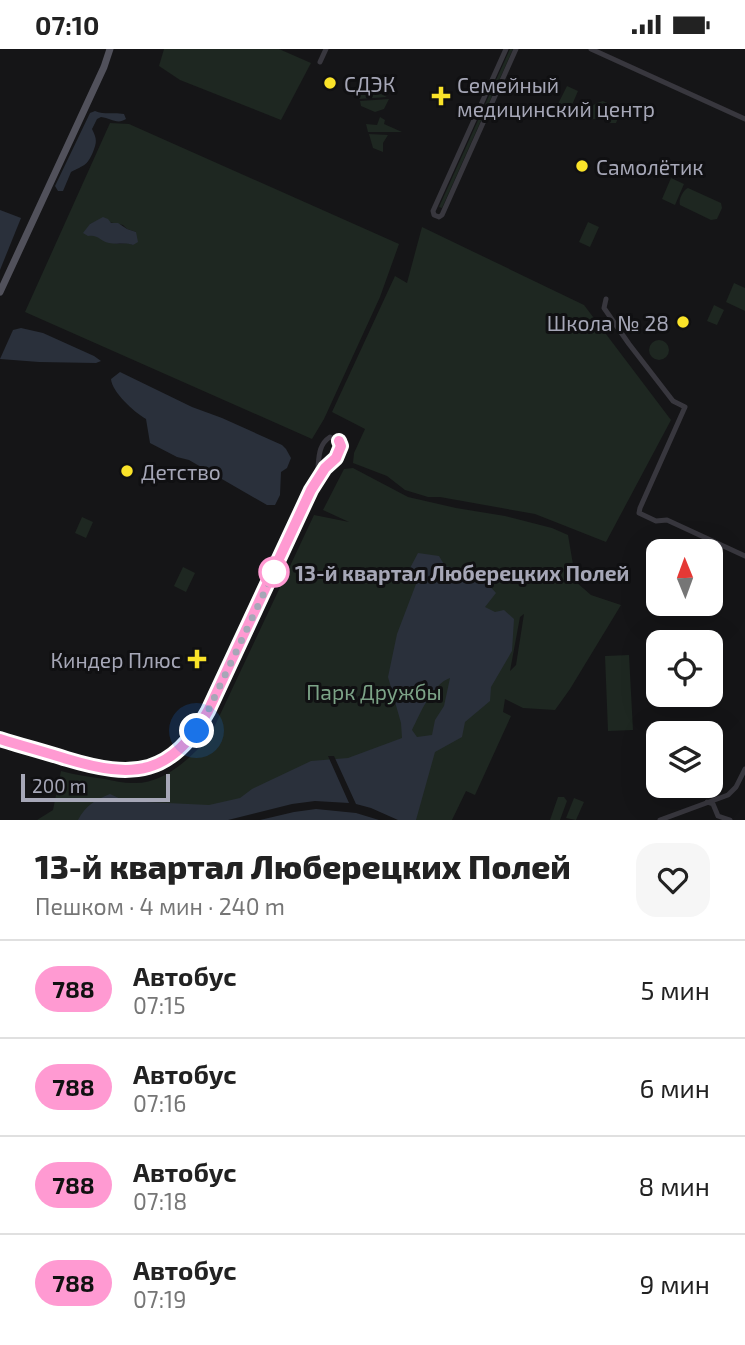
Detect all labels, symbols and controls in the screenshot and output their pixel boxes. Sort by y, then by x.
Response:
text: 07:10 [35,9,99,40]
place label: СДЭК [344,71,395,96]
place label: Семейный медицинский центр [457,72,655,121]
marker: СДЭК [322,75,338,91]
marker: Семейный медицинский центр [431,86,451,106]
place label: Самолётик [596,154,704,179]
marker: Самолётик [574,158,590,174]
place label: Школа № 28 [547,310,669,335]
marker: Школа № 28 [675,314,691,330]
place label: Детство [141,459,221,484]
marker: Детство [119,463,135,479]
north arrow [646,539,723,616]
map controls [646,539,723,798]
marker: 13-й квартал Люберецких Полей [259,557,289,587]
place label: 13-й квартал Люберецких Полей [295,560,629,585]
button: locate [646,630,723,707]
place label: Киндер Плюс [50,647,181,672]
marker: Киндер Плюс [187,649,207,669]
park label: Парк Дружбы [306,679,442,705]
your location [179,713,214,748]
button: layers [646,721,723,798]
scale bar [21,771,170,803]
text: 200 m [32,774,86,797]
button: heart [636,843,710,917]
text: 13-й квартал Люберецких Полей [35,846,571,886]
text: Пешком · 4 мин · 240 m [35,892,285,920]
text: Автобус [133,960,236,991]
text: 788 [52,974,95,1003]
text: 5 мин [640,974,710,1005]
text: 07:15 [133,991,186,1019]
text: Автобус [133,1058,236,1089]
text: 788 [52,1072,95,1101]
text: 6 мин [639,1072,710,1103]
text: 07:16 [133,1089,186,1117]
text: Автобус [133,1156,236,1187]
text: 788 [52,1170,95,1199]
text: 8 мин [639,1170,710,1201]
text: 07:18 [133,1187,187,1215]
text: Автобус [133,1254,236,1285]
text: 788 [52,1268,95,1297]
text: 9 мин [639,1268,710,1299]
text: 07:19 [133,1285,186,1313]

